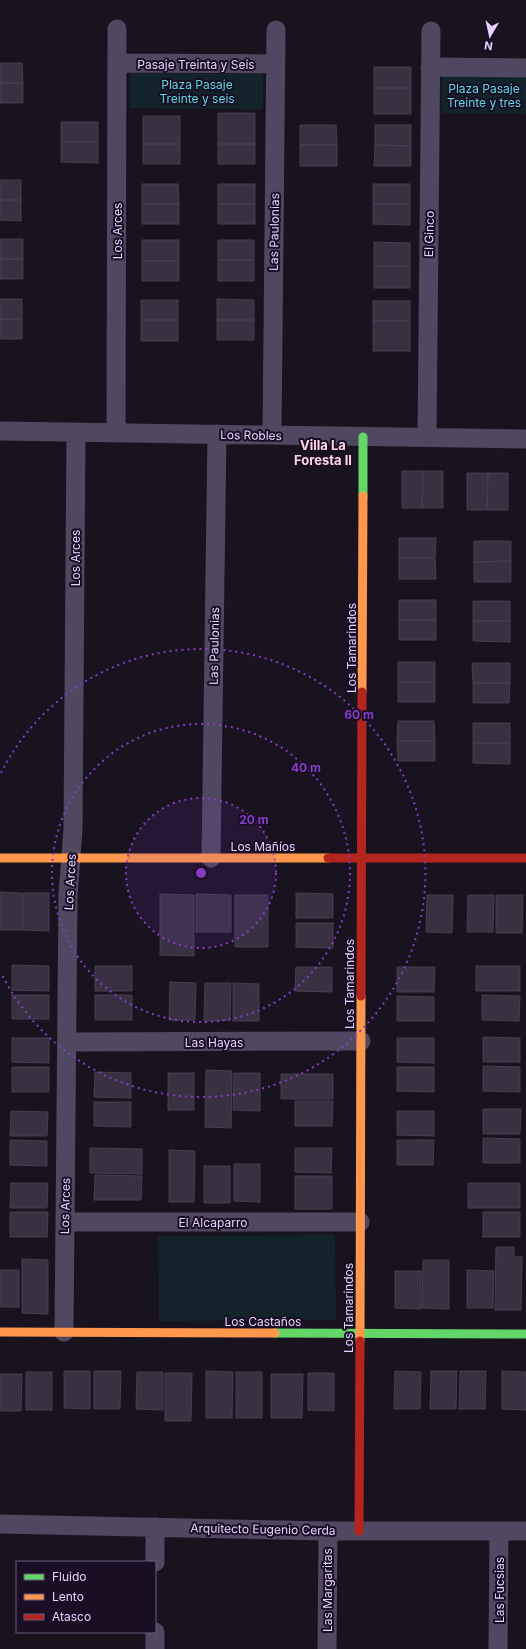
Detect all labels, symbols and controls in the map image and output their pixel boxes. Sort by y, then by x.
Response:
north arrow [470,16,510,56]
text: N [483,38,494,53]
street label: Pasaje Treinta y Seis [137,57,255,72]
park label: Plaza Pasaje Treinte y seis [159,77,235,106]
park label: Plaza Pasaje Treinte y tres [447,81,521,110]
street label: Las Paulonias [266,193,282,271]
street label: Los Arces [110,203,125,259]
street label: El Ginco [421,211,437,257]
street label: Los Robles [220,427,282,443]
district label: Villa La Foresta II [294,437,352,468]
street label: Los Arces [68,530,83,586]
street label: Los Tamarindos [344,603,359,693]
street label: Las Paulonias [206,607,222,685]
text: 60 m [344,707,374,722]
text: 40 m [291,760,321,775]
text: 20 m [239,812,269,827]
street label: Los Mañíos [231,839,295,854]
street label: Los Arces [61,853,79,911]
centre of rings [194,866,208,880]
street label: Los Tamarindos [342,939,357,1029]
street label: Las Hayas [185,1035,243,1050]
street label: Los Arces [57,1178,73,1234]
street label: El Alcaparro [179,1215,247,1230]
street label: Los Tamarindos [341,1263,356,1353]
street label: Los Castaños [225,1314,301,1329]
street label: Arquitecto Eugenio Cerda [190,1520,336,1538]
street label: Las Margaritas [320,1548,335,1632]
street label: Las Fucsias [492,1557,507,1623]
legend [16,1561,156,1633]
text: Fluido [52,1569,87,1584]
text: Lento [52,1589,84,1604]
text: Atasco [52,1609,91,1624]

